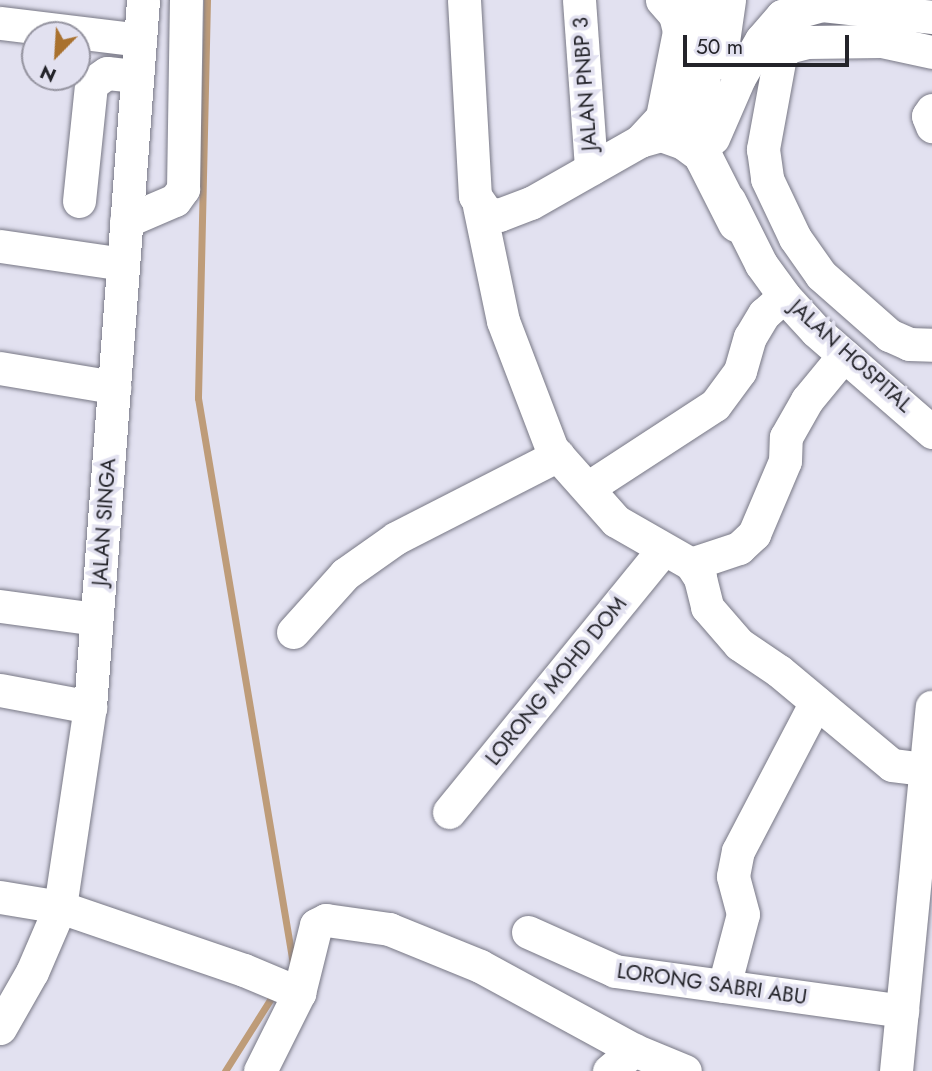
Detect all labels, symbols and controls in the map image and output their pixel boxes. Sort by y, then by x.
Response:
street label: JALAN PNBP 3 [568,16,602,152]
north arrow [21,21,91,91]
scale bar [687,21,853,65]
text: 50 m [696,32,743,62]
text: N [36,58,60,89]
street label: JALAN HOSPITAL [785,294,917,418]
street label: JALAN SINGA [87,457,121,587]
street label: LORONG MOHD DOM [480,592,632,770]
street label: LORONG SABRI ABU [615,958,809,1010]

